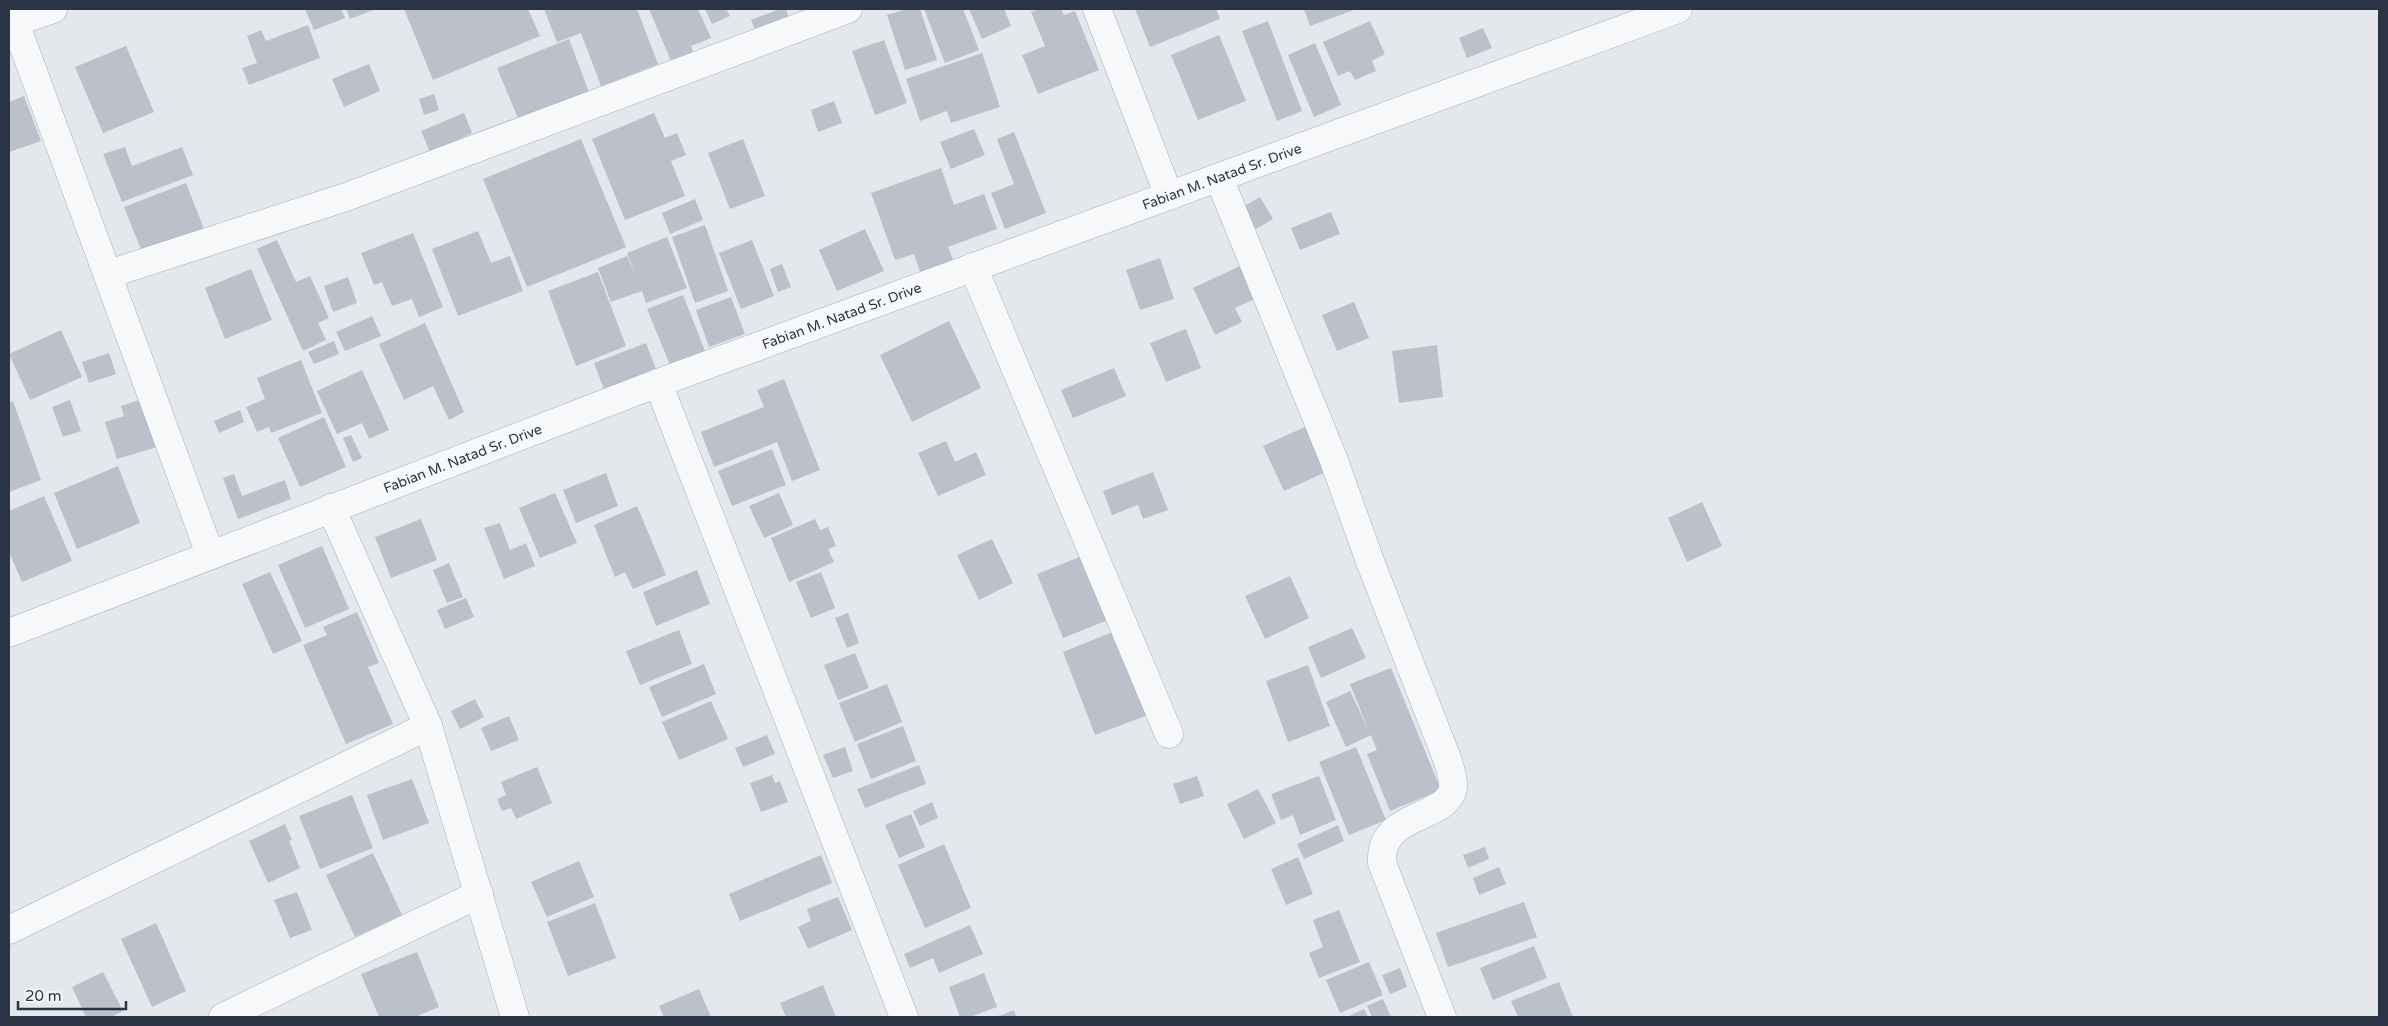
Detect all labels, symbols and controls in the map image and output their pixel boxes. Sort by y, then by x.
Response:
street label: Fabian M. Natad Sr. Drive [1140,140,1304,214]
street label: Fabian M. Natad Sr. Drive [760,279,924,353]
street label: Fabian M. Natad Sr. Drive [381,421,544,497]
scale bar [18,978,125,1010]
text: 20 m [25,987,62,1005]

